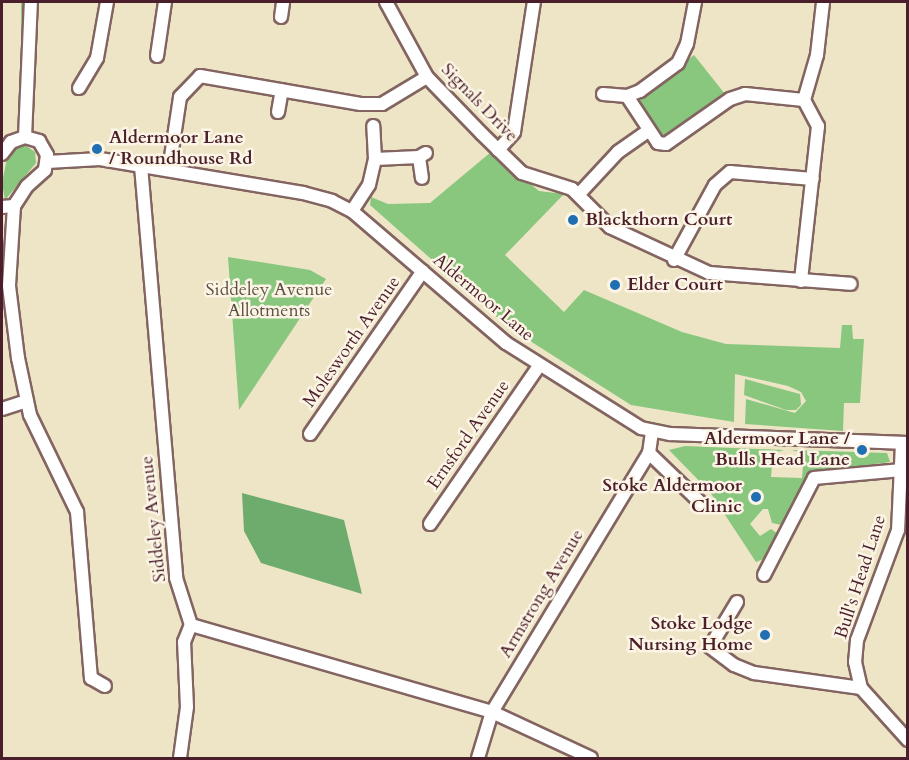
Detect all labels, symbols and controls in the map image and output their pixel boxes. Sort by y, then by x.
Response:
street label: Signals Drive [436,59,522,147]
place label: Aldermoor Lane / Roundhouse Rd [109,128,253,170]
marker: Aldermoor Lane / Roundhouse Rd [90,142,104,156]
place label: Blackthorn Court [585,209,732,231]
marker: Blackthorn Court [566,213,580,227]
street label: Aldermoor Lane [428,250,538,346]
street label: Molesworth Avenue [299,272,405,412]
place label: Elder Court [627,274,723,296]
marker: Elder Court [608,278,622,292]
park label: Siddeley Avenue Allotments [206,280,332,322]
street label: Ernsford Avenue [423,376,515,494]
place label: Aldermoor Lane / Bulls Head Lane [704,429,850,472]
marker: Aldermoor Lane / Bulls Head Lane [855,443,869,457]
street label: Siddeley Avenue [137,455,171,583]
place label: Stoke Aldermoor Clinic [602,476,742,518]
marker: Stoke Aldermoor Clinic [747,488,765,506]
street label: Bull's Head Lane [831,512,891,642]
street label: Armstrong Avenue [495,526,589,662]
place label: Stoke Lodge Nursing Home [628,614,753,656]
marker: Stoke Lodge Nursing Home [758,628,772,642]

